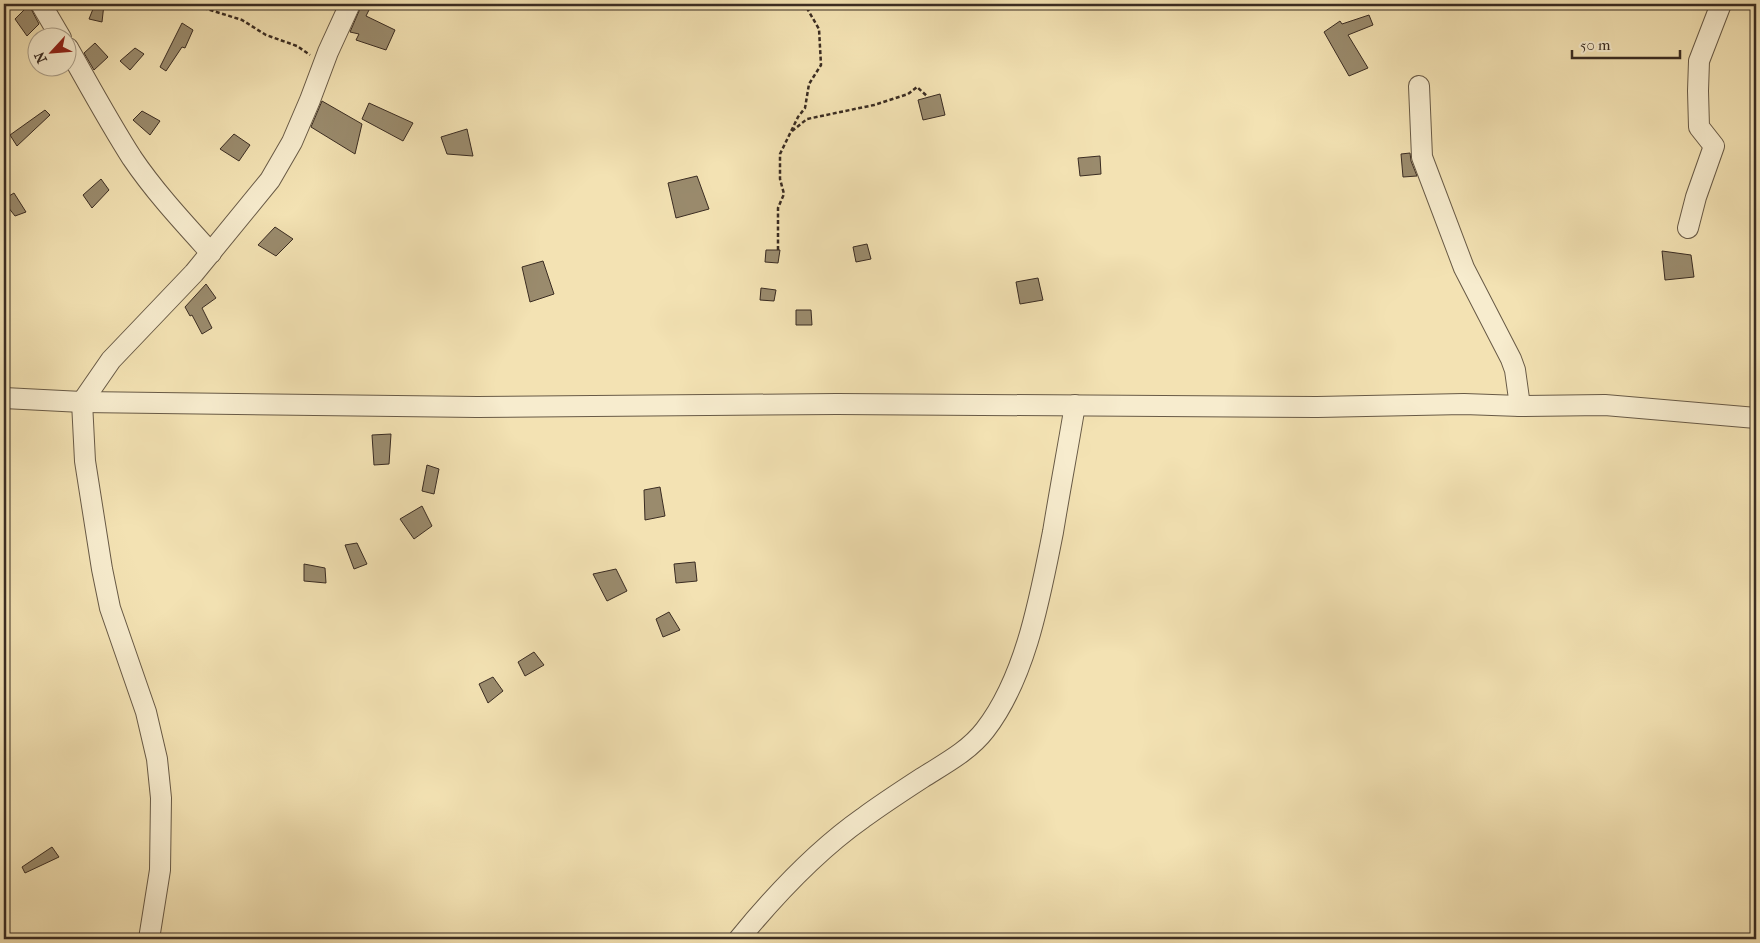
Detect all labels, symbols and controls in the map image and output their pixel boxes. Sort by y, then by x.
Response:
north arrow [28,28,78,78]
scale bar [1572,28,1680,60]
text: 50 m [1580,36,1611,54]
text: N [31,49,51,66]

